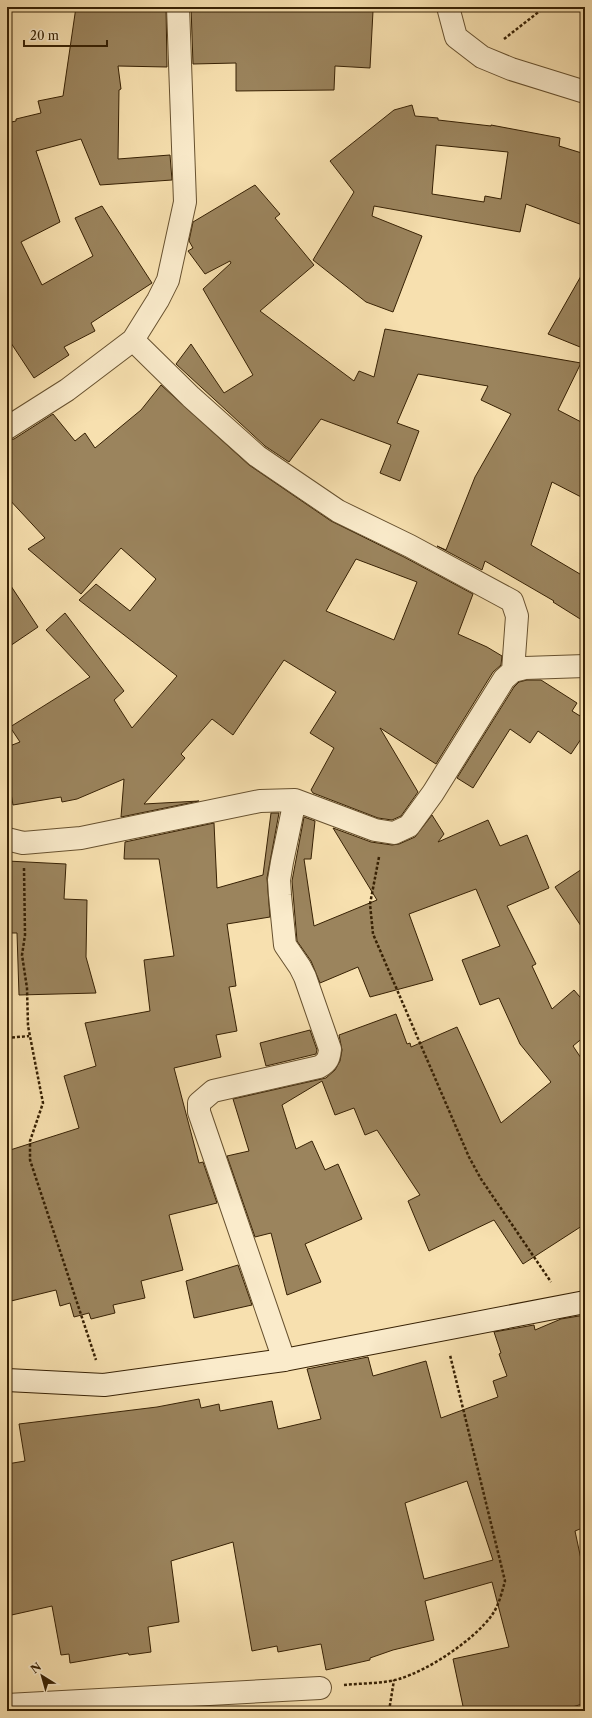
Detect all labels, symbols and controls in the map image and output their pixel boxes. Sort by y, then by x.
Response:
scale bar [24,22,107,48]
text: 20 m [30,28,59,43]
north arrow [22,1656,62,1696]
text: N [28,1659,44,1676]

